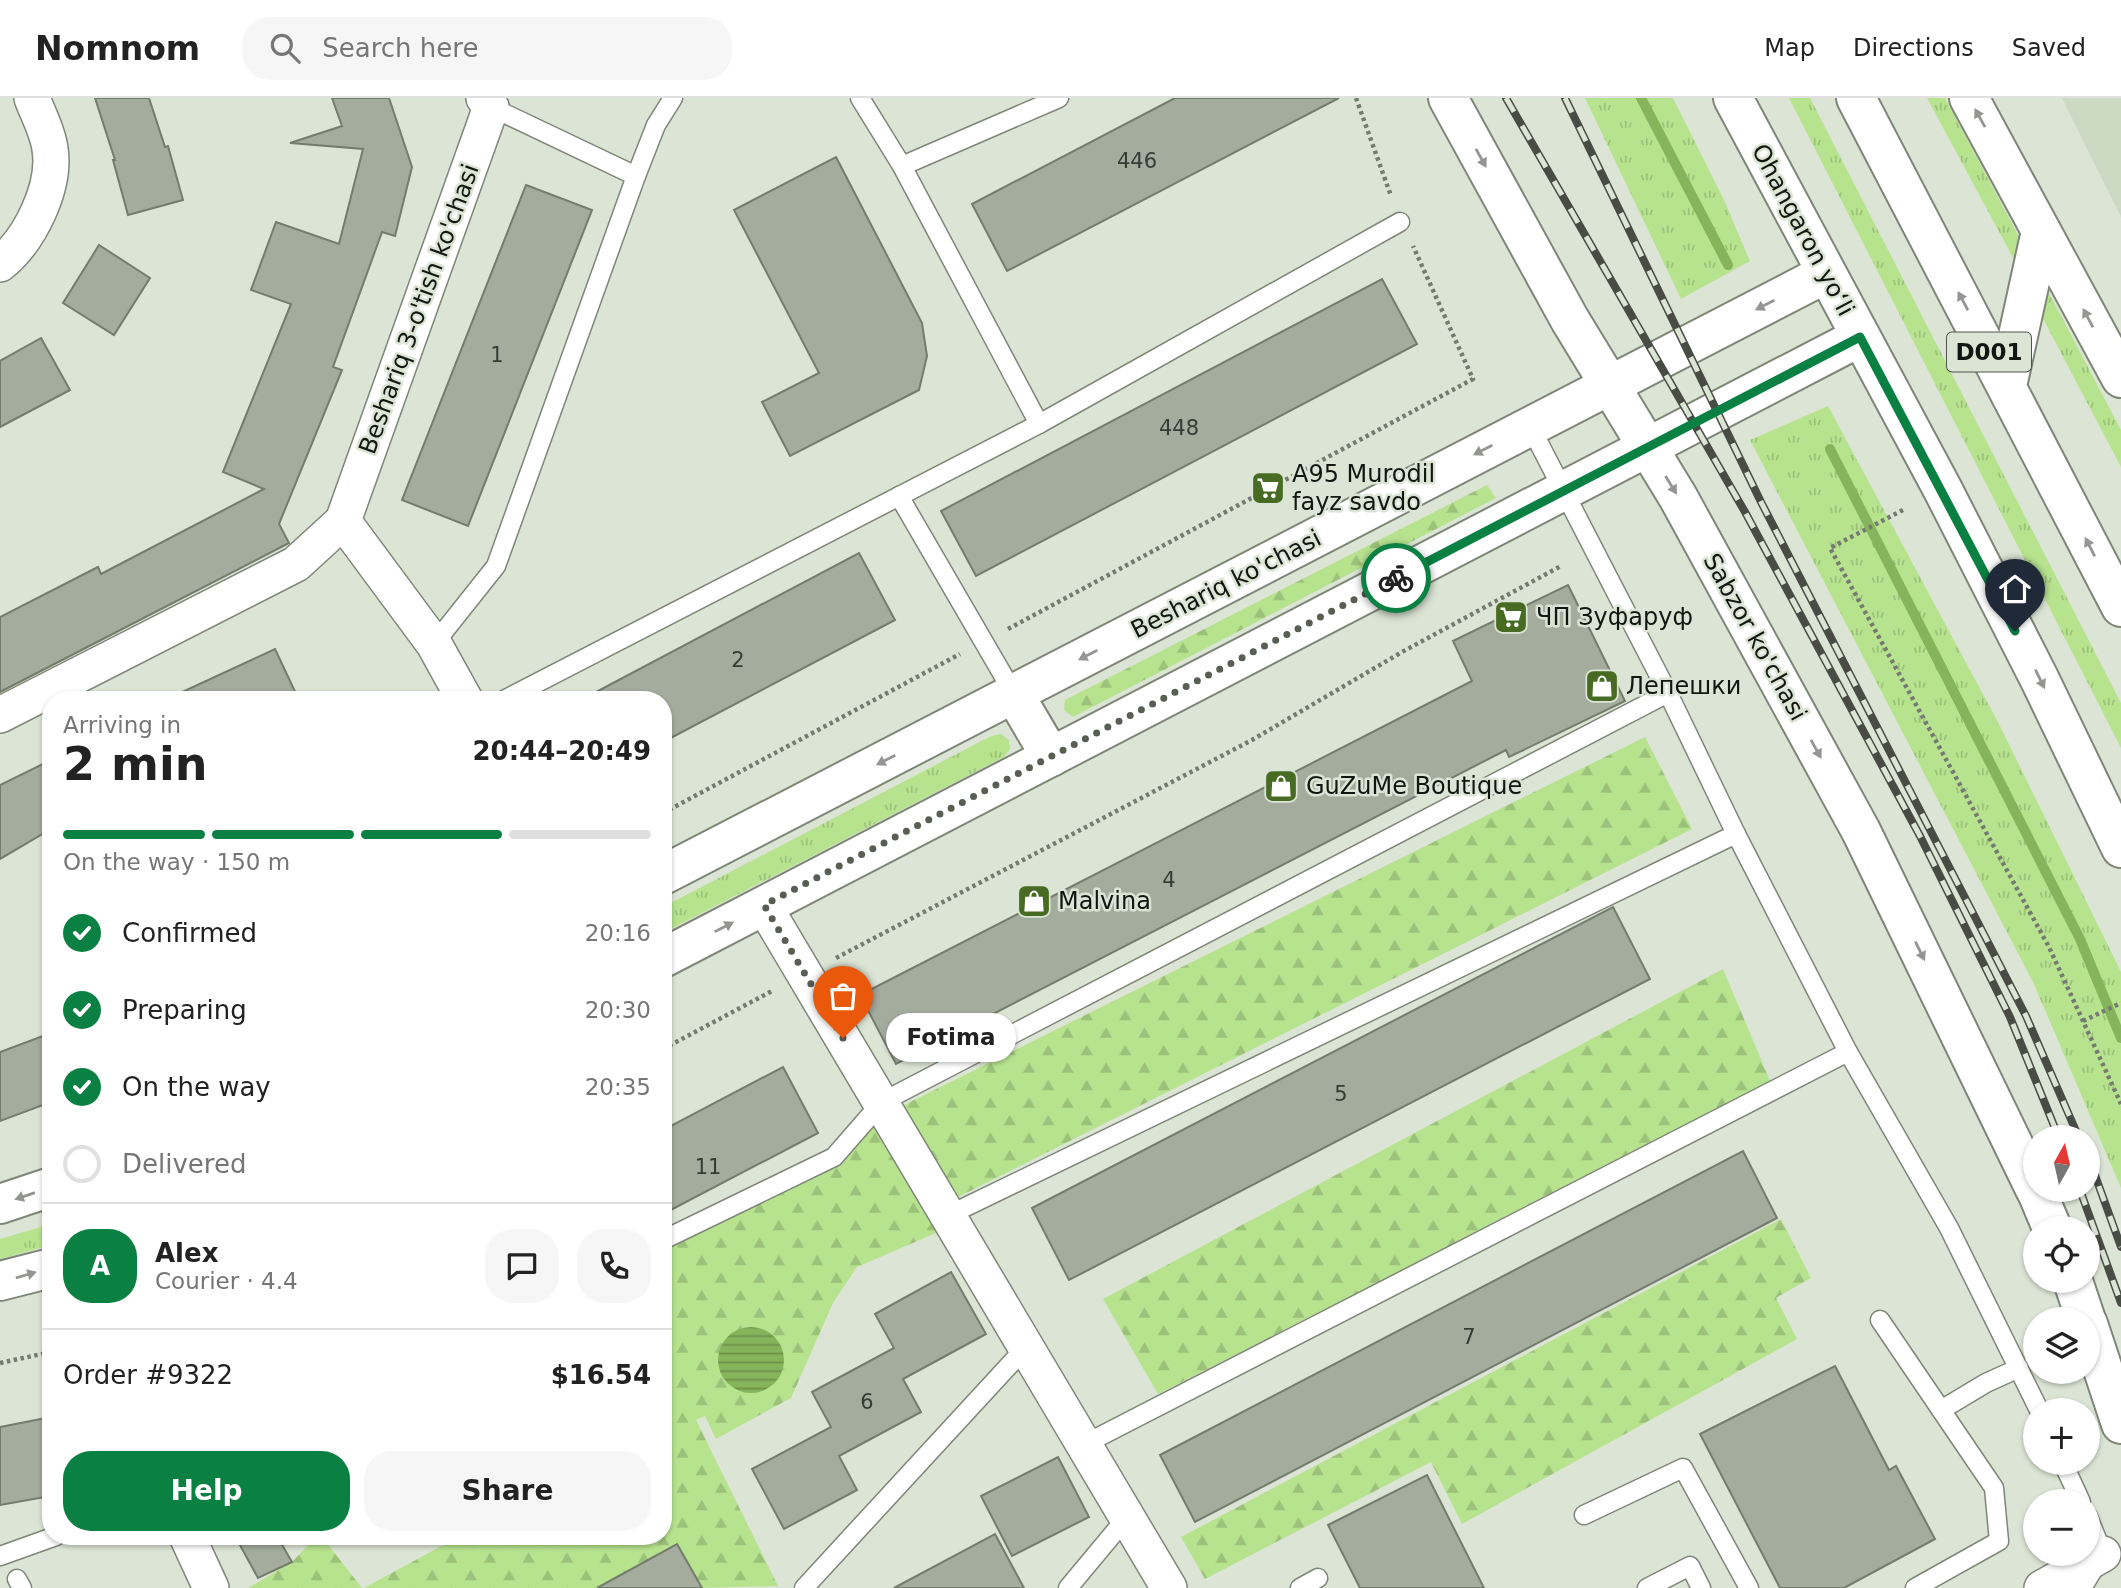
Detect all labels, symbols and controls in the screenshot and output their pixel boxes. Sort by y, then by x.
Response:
search box [242,17,732,80]
text: Nomnom [35,29,200,68]
icon: search [266,29,304,67]
text: Search here [322,33,478,63]
text: Map [1764,34,1815,62]
text: Directions [1853,34,1974,62]
text: Saved [2012,34,2086,62]
one-way arrow [1974,108,1986,128]
street label: Ohangaron yoʻli [1746,139,1860,321]
one-way arrow [1475,148,1487,168]
house number: 446 [1117,149,1157,173]
street label: Beshariq 3-o'tish ko'chasi [353,160,485,458]
one-way arrow [1957,291,1968,311]
one-way arrow [1755,299,1774,311]
one-way arrow [2083,308,2094,328]
road number: D001 [1947,332,2031,372]
house number: 1 [490,343,504,367]
house number: 448 [1159,416,1199,440]
one-way arrow [1473,445,1493,456]
place label: A95 Murodil fayz savdo [1292,460,1435,516]
supermarket icon: A95 Murodil fayz savdo [1249,469,1287,507]
one-way arrow [1664,476,1677,495]
street label: Beshariq ko'chasi [1126,524,1326,644]
one-way arrow [2084,537,2095,557]
courier [1361,543,1431,613]
street label: Sabzor ko'chasi [1698,549,1812,725]
icon: bike [1377,559,1415,597]
pin [1985,559,2045,631]
icon: home [1996,570,2034,608]
supermarket icon: ЧП Зуфаруф [1492,598,1530,636]
place label: ЧП Зуфаруф [1536,603,1693,631]
house number: 2 [731,648,745,672]
one-way arrow [1078,650,1098,661]
shop icon: Лепешки [1583,667,1621,705]
one-way arrow [2034,669,2046,689]
place label: Лепешки [1626,672,1741,700]
text: Arriving in [63,712,181,738]
text: 20:44–20:49 [472,736,651,766]
text: 2 min [63,737,207,791]
one-way arrow [1810,739,1822,759]
one-way arrow [876,754,896,766]
shop icon: GuZuMe Boutique [1262,767,1300,805]
place label: GuZuMe Boutique [1306,772,1522,800]
text: On the way · 150 m [63,849,290,875]
house number: 4 [1162,868,1176,892]
shop icon: Malvina [1015,882,1053,920]
place label: Malvina [1058,887,1151,915]
icon: check [63,914,101,952]
text: Confirmed [122,918,257,948]
text: 20:16 [585,920,651,946]
one-way arrow [714,921,734,932]
one-way arrow [1915,941,1926,961]
pin [813,966,873,1038]
icon: bag [824,977,862,1015]
icon: check [63,991,101,1029]
text: Preparing [122,995,247,1025]
text: 20:30 [585,997,651,1023]
callout: Fotima [885,1014,1015,1062]
text: Fotima [907,1024,995,1050]
icon: check [63,1068,101,1106]
text: On the way [122,1072,271,1102]
text: 20:35 [585,1074,651,1100]
house number: 5 [1334,1082,1348,1106]
north arrow [2023,1125,2100,1202]
map controls [2023,1125,2100,1566]
text: Delivered [122,1149,246,1179]
house number: 11 [695,1155,721,1179]
one-way arrow [15,1191,36,1202]
button: locate [2023,1216,2100,1293]
button: chat [485,1229,559,1303]
button: phone [577,1229,651,1303]
text: Alex [155,1238,218,1268]
text: A [90,1251,110,1281]
text: Courier · 4.4 [155,1268,298,1294]
one-way arrow [15,1270,36,1280]
button: layers [2023,1307,2100,1384]
house number: 7 [1462,1325,1476,1349]
text: Order #9322 [63,1360,233,1390]
text: $16.54 [551,1360,651,1390]
house number: 6 [860,1390,874,1414]
button: + [2023,1398,2100,1475]
button: Help [63,1451,350,1531]
button: Share [364,1451,651,1531]
button: − [2023,1489,2100,1566]

